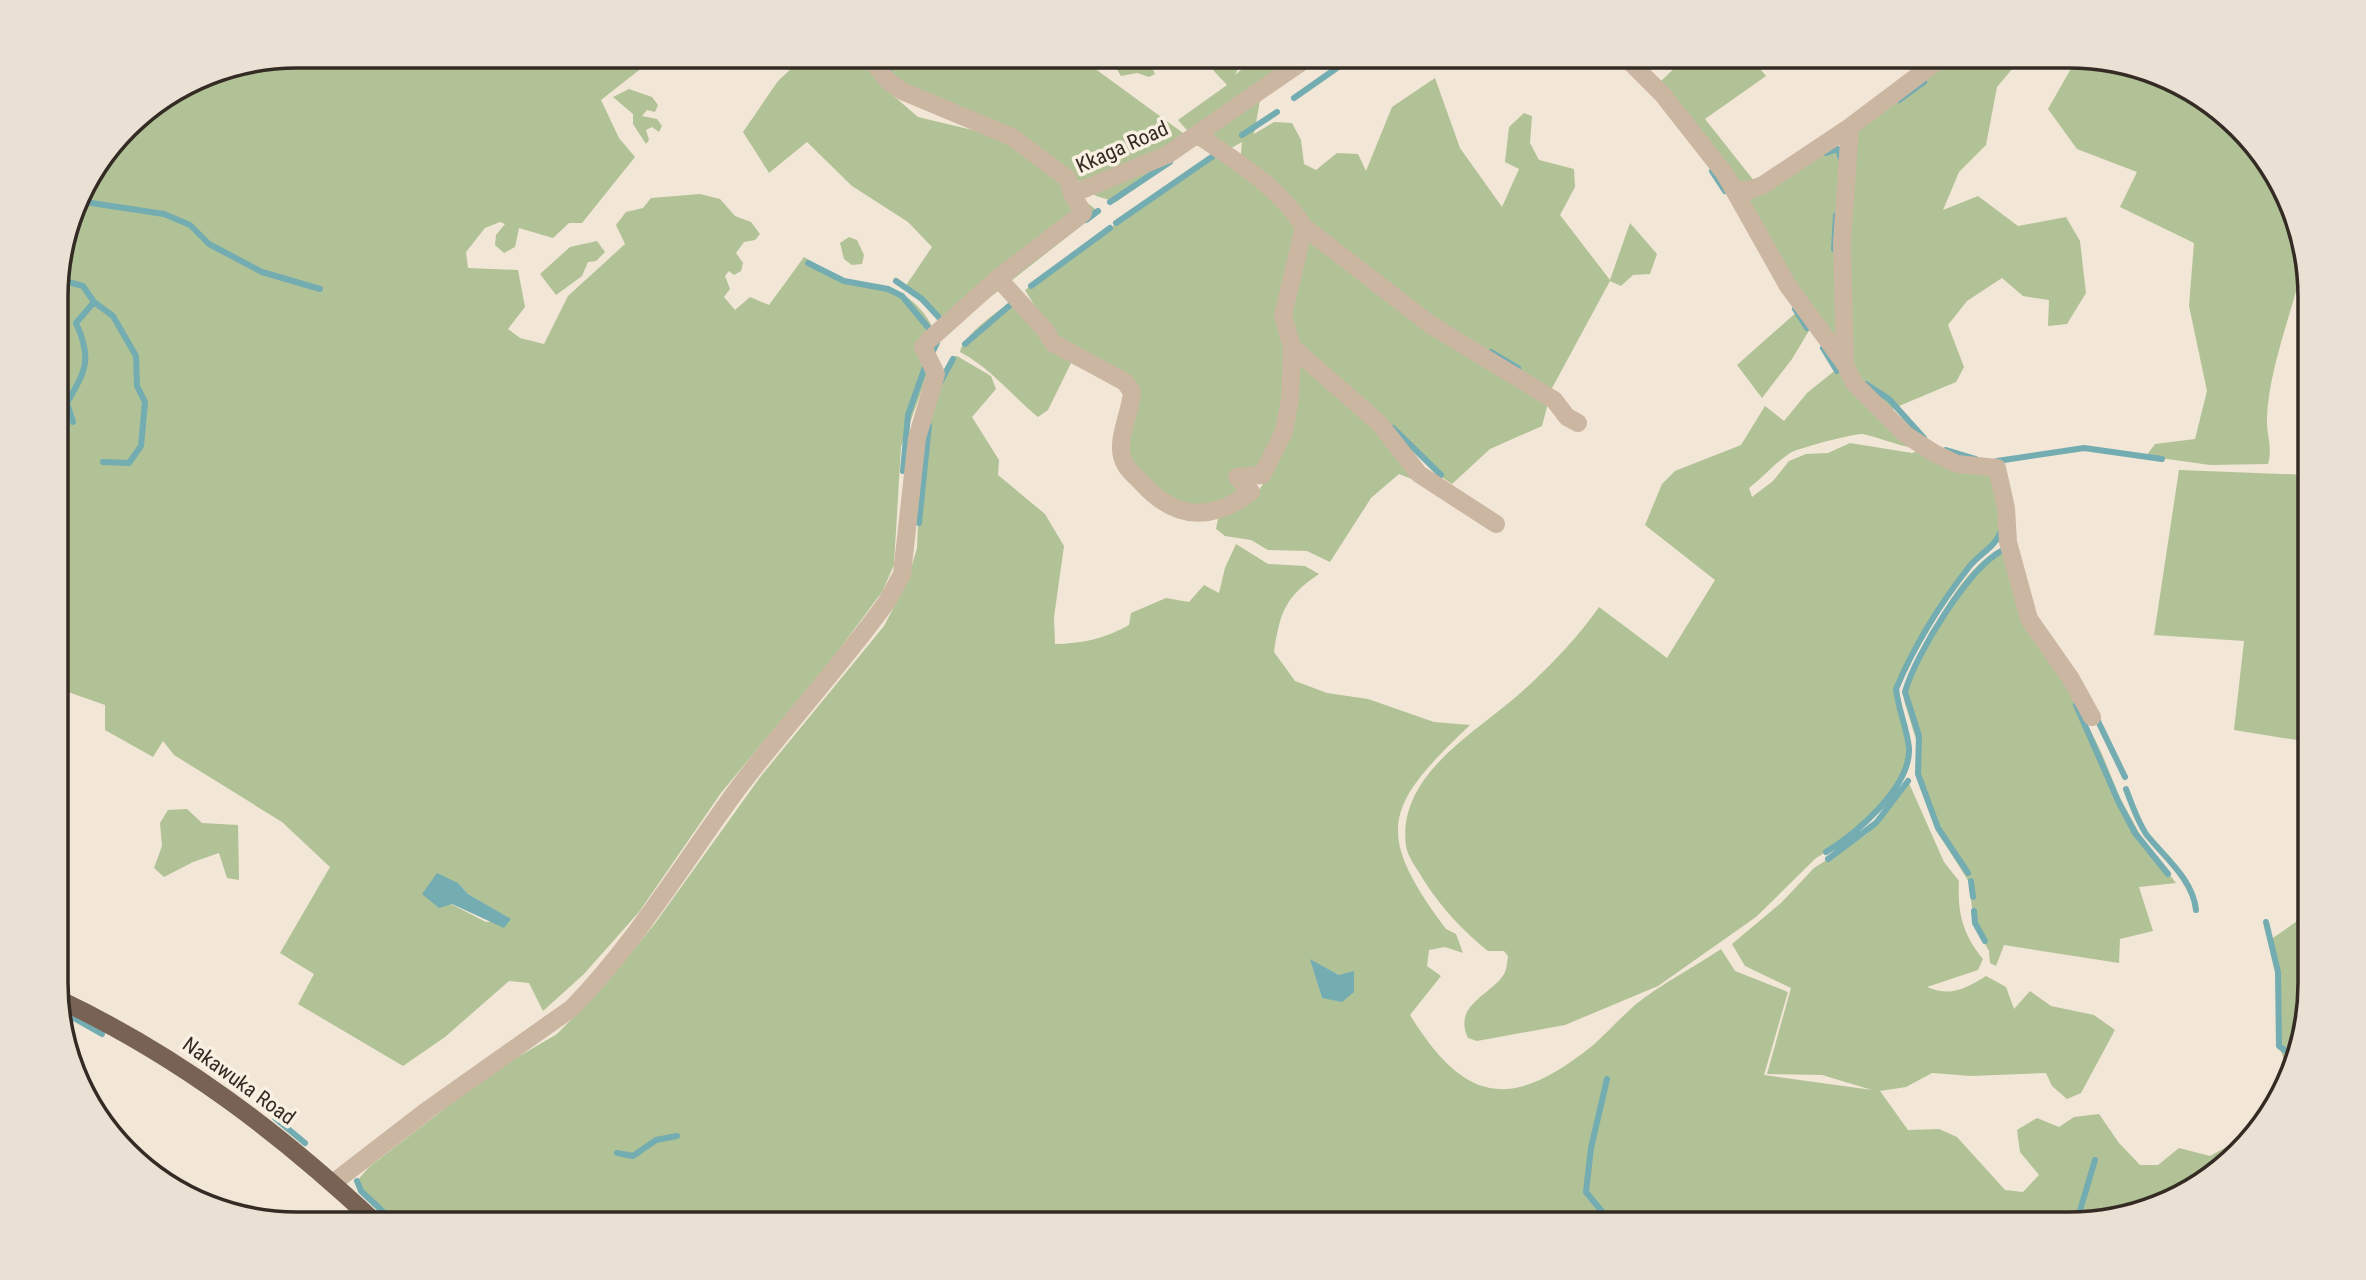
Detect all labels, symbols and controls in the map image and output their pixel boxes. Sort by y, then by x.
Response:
street label: Kkaga Road [1072,116,1172,178]
street label: Nakawuka Road [178,1032,300,1130]

